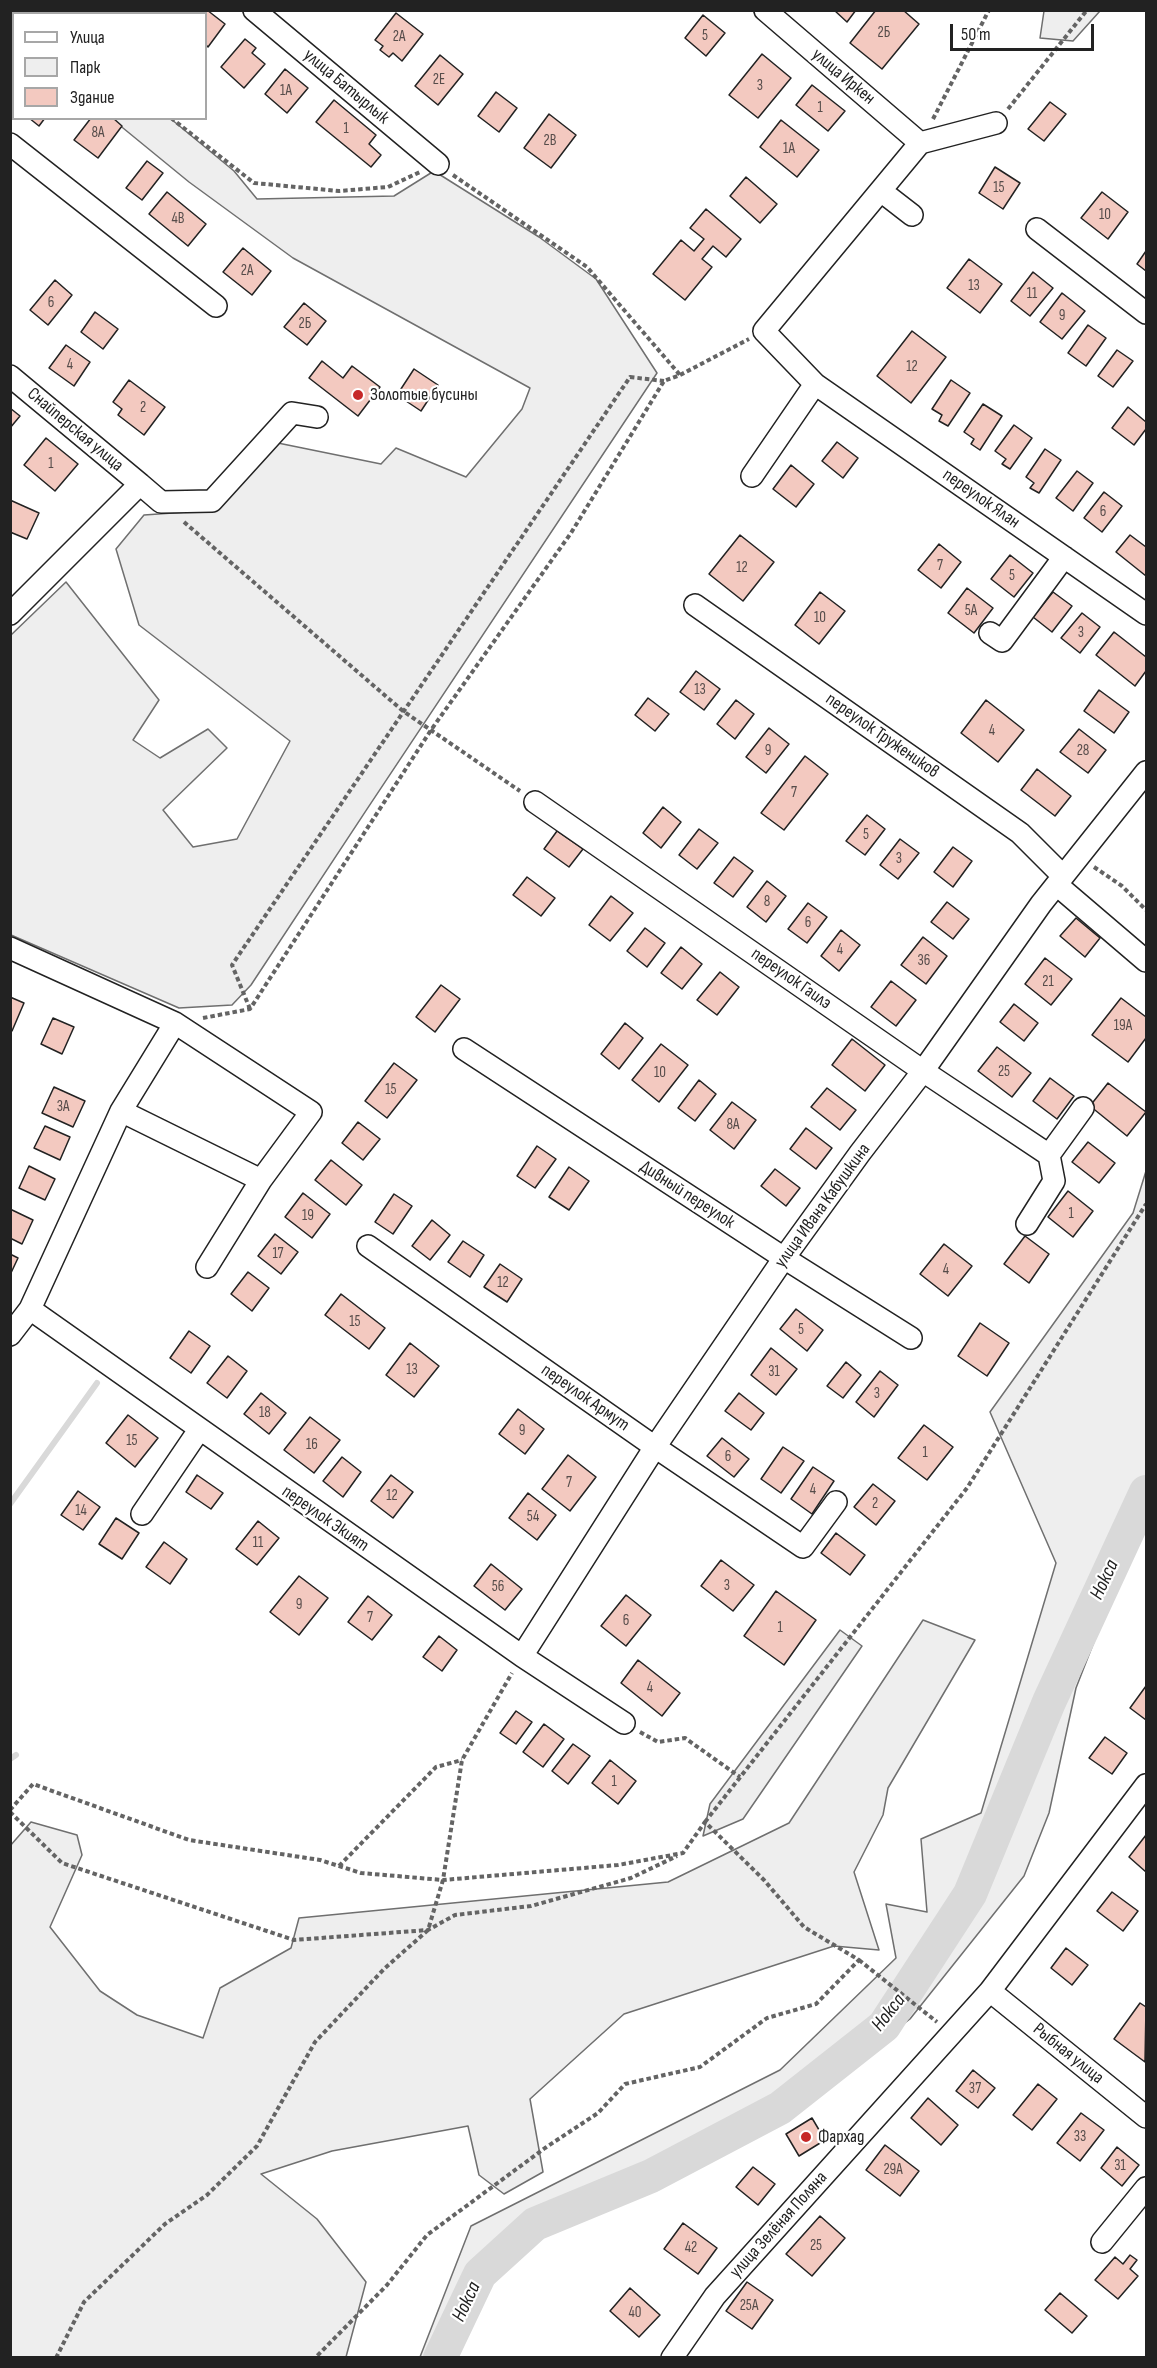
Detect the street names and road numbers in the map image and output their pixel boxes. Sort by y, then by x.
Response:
street label: улица Иркен [807,44,879,110]
street label: улица Батырлык [299,45,393,129]
street label: Снайперская улица [23,384,127,476]
street label: переулок Ялан [938,465,1024,533]
street label: переулок Тружеников [821,689,943,783]
street label: переулок Гаилэ [747,943,835,1015]
street label: улица Ивана Кабушкина [771,1140,875,1272]
street label: Дивный переулок [635,1156,739,1234]
street label: переулок Армут [537,1360,633,1436]
street label: переулок Экият [277,1481,373,1557]
street label: Рыбная улица [1028,2019,1108,2089]
street label: улица Зелёная Поляна [726,2167,832,2283]

